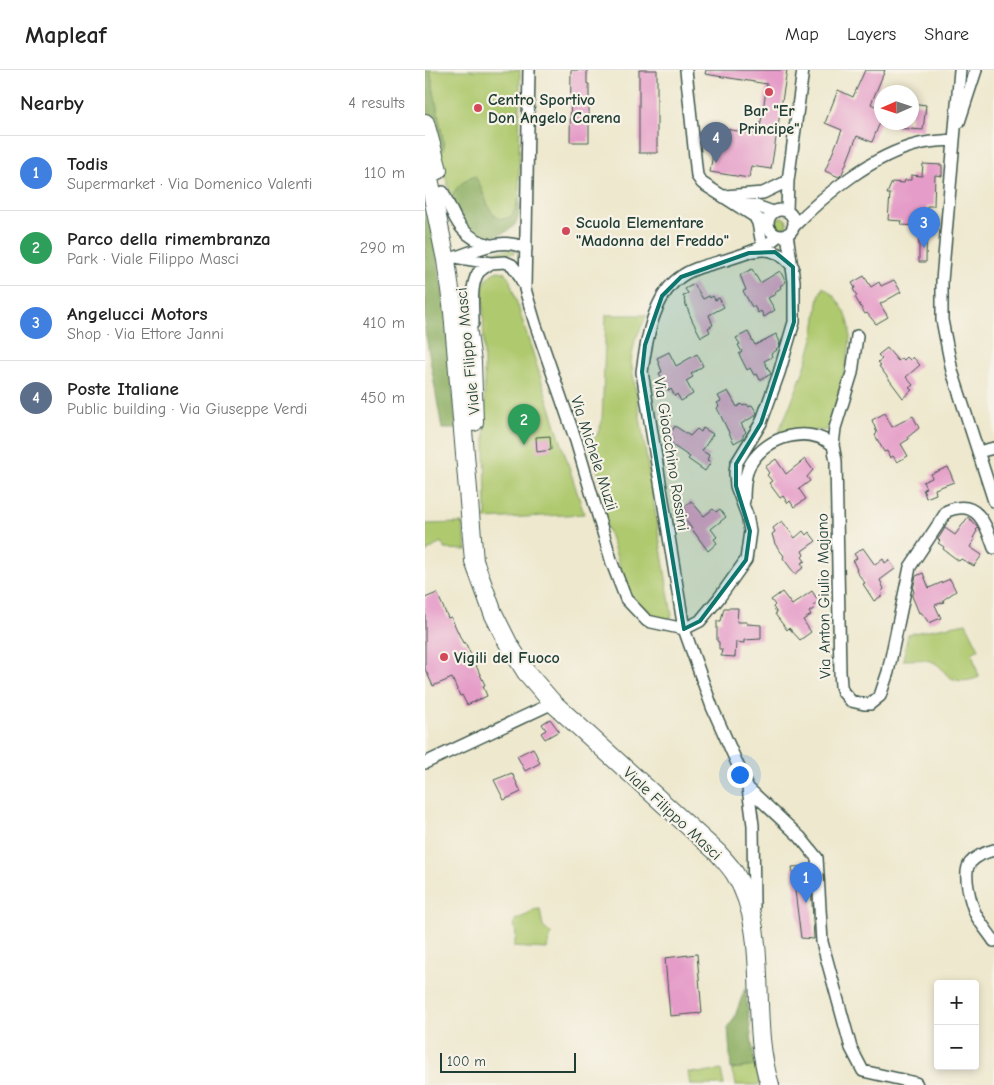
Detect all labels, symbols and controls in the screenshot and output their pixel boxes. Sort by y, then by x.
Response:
text: Mapleaf [25,21,106,49]
text: Map [785,24,819,45]
text: Layers [847,24,896,45]
text: Share [924,24,969,45]
north arrow [874,85,919,130]
marker: Bar "Er Principe" [763,86,775,98]
text: Nearby [20,91,84,115]
place label: Centro Sportivo Don Angelo Carena [488,91,621,127]
text: 4 results [348,94,405,112]
marker: Centro Sportivo Don Angelo Carena [472,102,484,114]
place label: Bar "Er Principe" [739,102,799,138]
pin: 4 [700,122,732,163]
text: Todis [67,153,108,175]
text: 1 [33,164,39,182]
text: 110 m [364,164,405,182]
text: Supermarket · Via Domenico Valenti [67,175,312,193]
pin: 3 [908,207,940,248]
place label: Scuola Elementare "Madonna del Freddo" [576,214,729,250]
marker: Scuola Elementare "Madonna del Freddo" [560,225,572,237]
text: Parco della rimembranza [67,228,271,250]
text: 2 [32,239,40,257]
text: 290 m [360,239,405,257]
text: Park · Viale Filippo Masci [67,250,239,268]
street label: Viale Filippo Masci [452,286,484,415]
text: Angelucci Motors [67,303,208,325]
text: 3 [32,314,40,332]
text: 410 m [363,314,405,332]
text: Shop · Via Ettore Janni [67,325,224,343]
street label: Via Gioacchino Rossini [650,376,692,532]
text: Poste Italiane [67,378,179,400]
text: 4 [32,389,40,407]
text: 450 m [360,389,405,407]
street label: Via Michele Muzii [567,394,621,513]
text: Public building · Via Giuseppe Verdi [67,400,307,418]
pin: 2 [508,404,540,445]
street label: Via Anton Giulio Majano [814,513,834,679]
place label: Vigili del Fuoco [454,649,560,667]
marker: Vigili del Fuoco [438,651,450,663]
your location [727,762,753,788]
street label: Viale Filippo Masci [619,764,725,864]
pin: 1 [790,862,822,903]
map controls [934,980,979,1070]
button: + [934,980,979,1025]
button: − [934,1025,979,1070]
scale bar [440,1050,576,1073]
text: 100 m [447,1053,486,1070]

